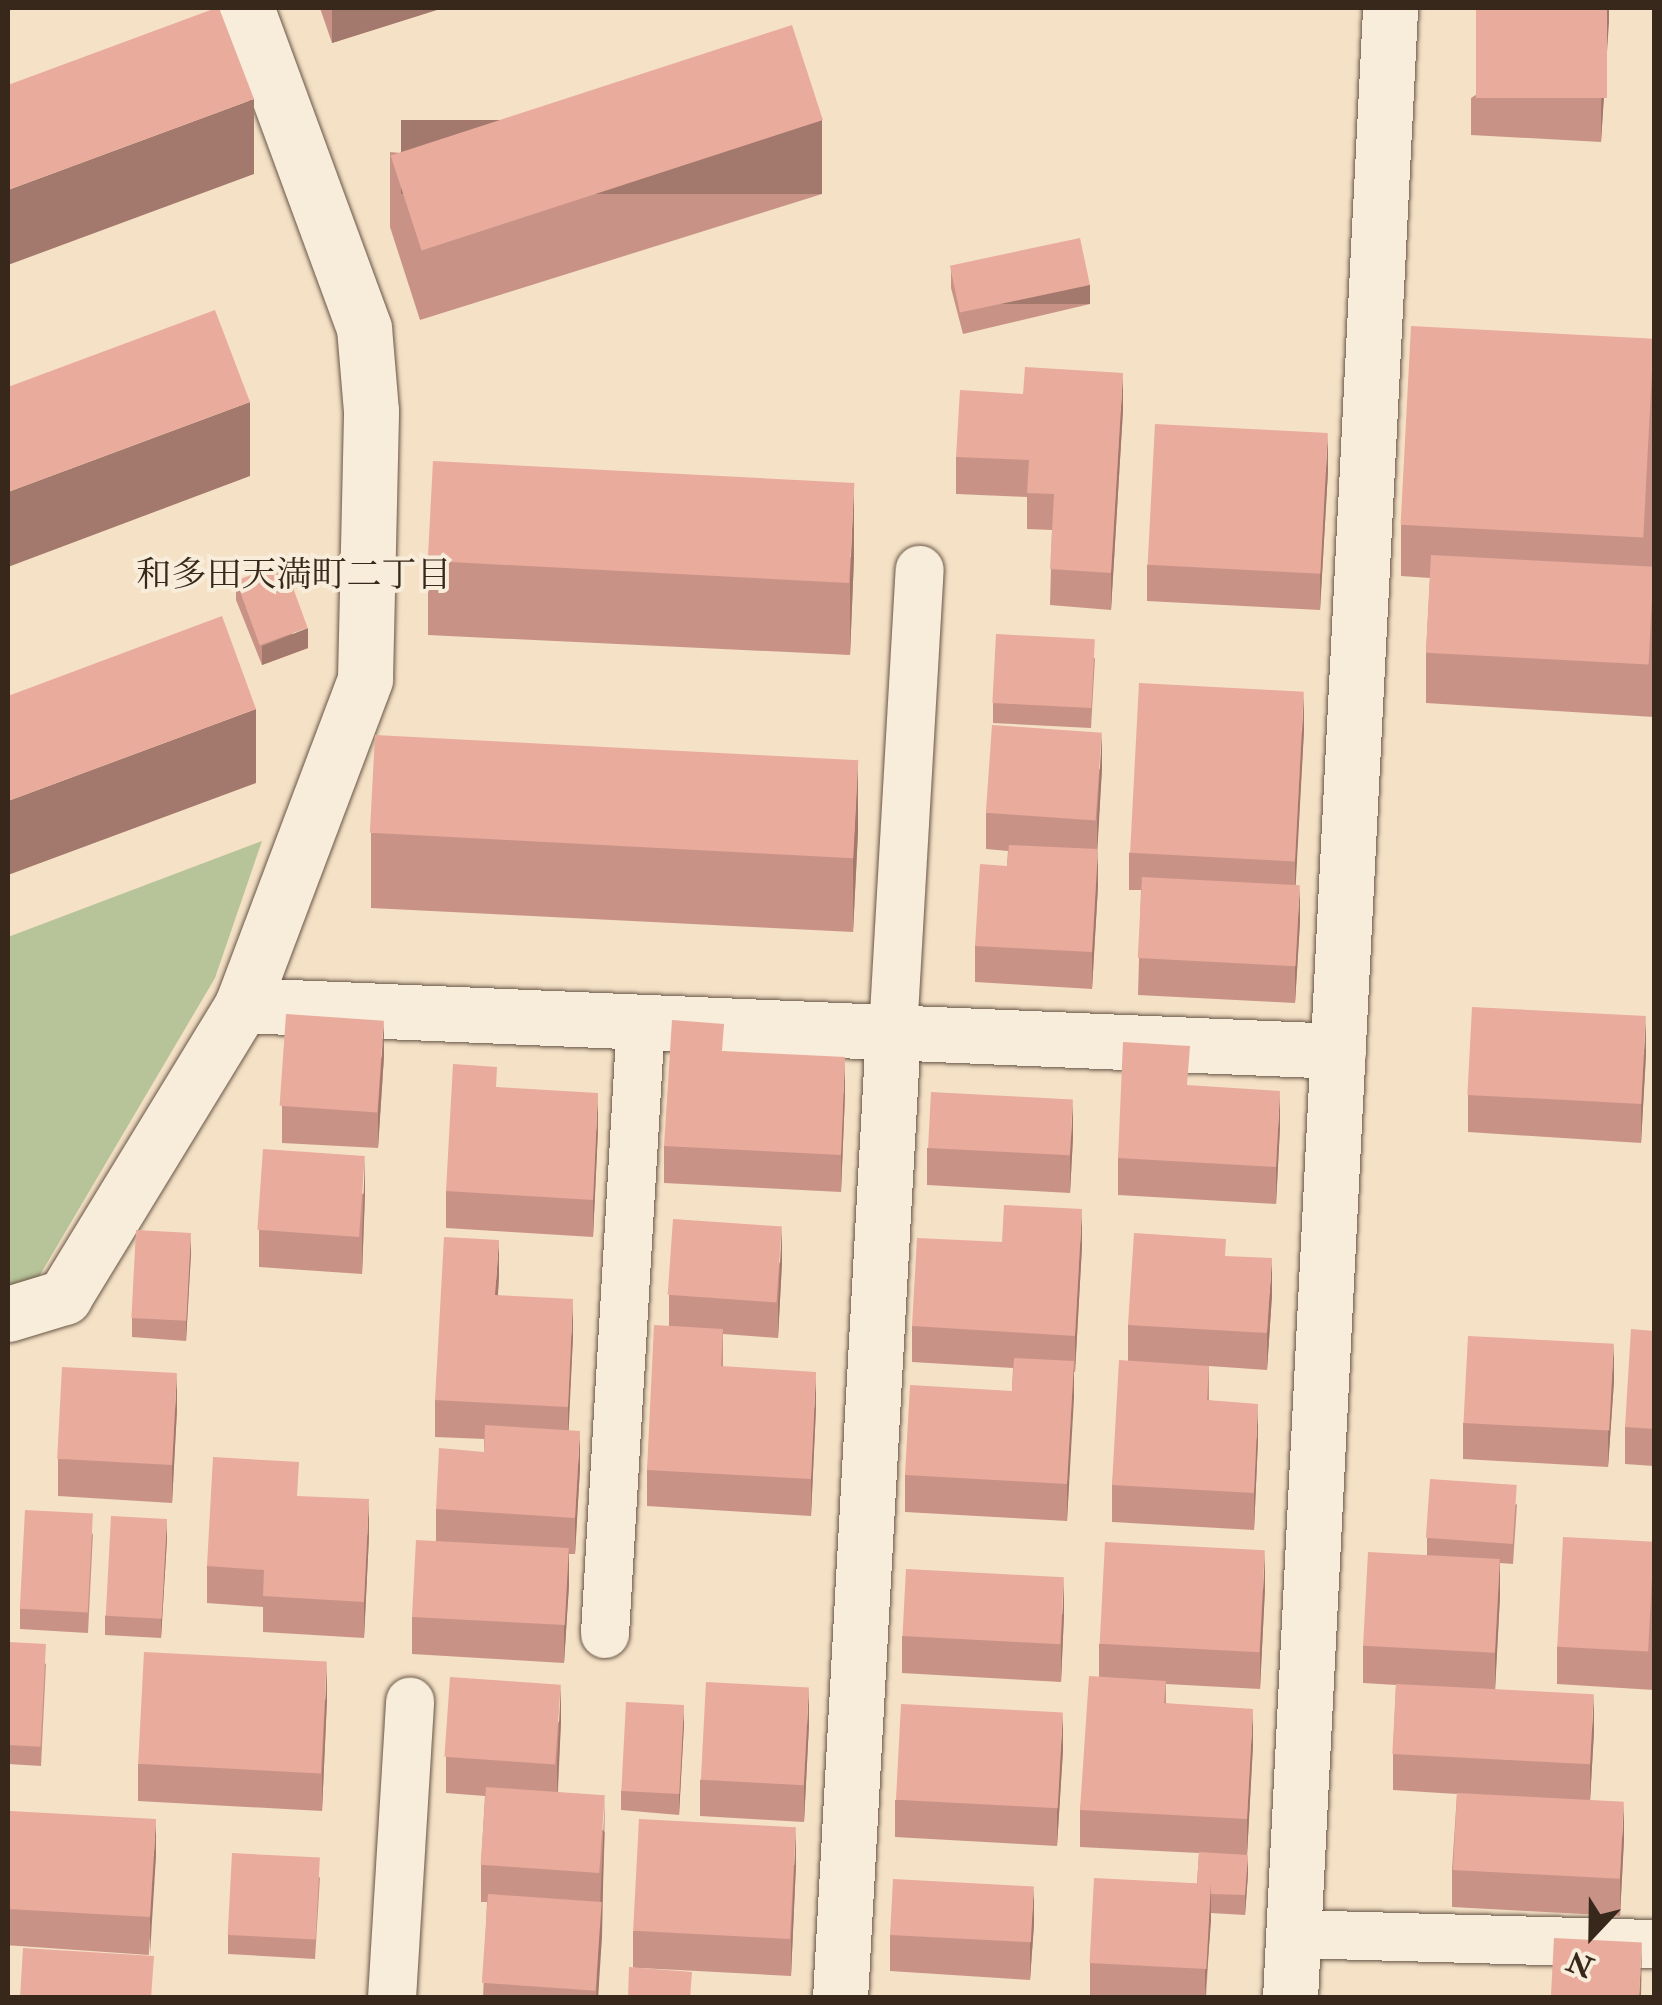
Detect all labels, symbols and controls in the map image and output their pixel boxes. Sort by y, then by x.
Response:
district label: 和多田天満町二丁目 [137,554,451,596]
north arrow [1542,1885,1642,1985]
text: N [1562,1942,1599,1984]

